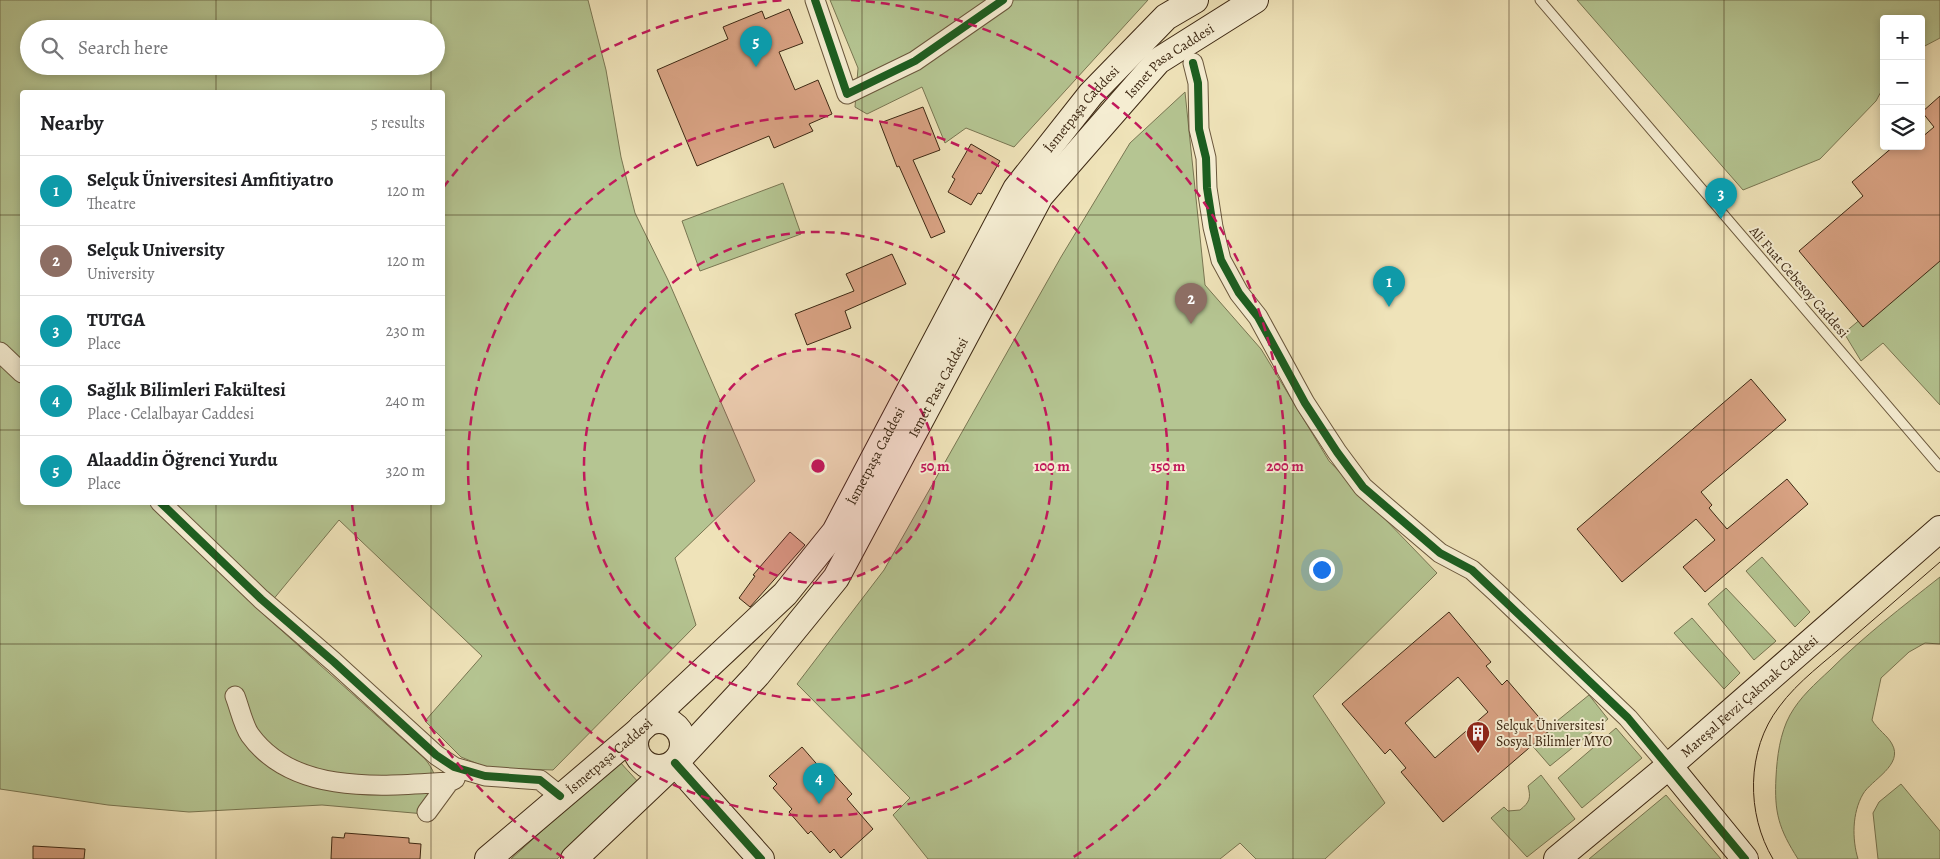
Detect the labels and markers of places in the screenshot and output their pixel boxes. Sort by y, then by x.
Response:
pin: 5 [740,26,772,67]
pin: 3 [1705,178,1737,219]
pin: 1 [1373,266,1405,307]
pin: 2 [1175,283,1207,324]
centre of rings [809,457,827,475]
place label: Selçuk Üniversitesi Sosyal Bilimler MYO [1496,716,1612,751]
building icon: Selçuk Üniversitesi Sosyal Bilimler MYO [1465,720,1491,754]
pin: 4 [803,763,835,804]

